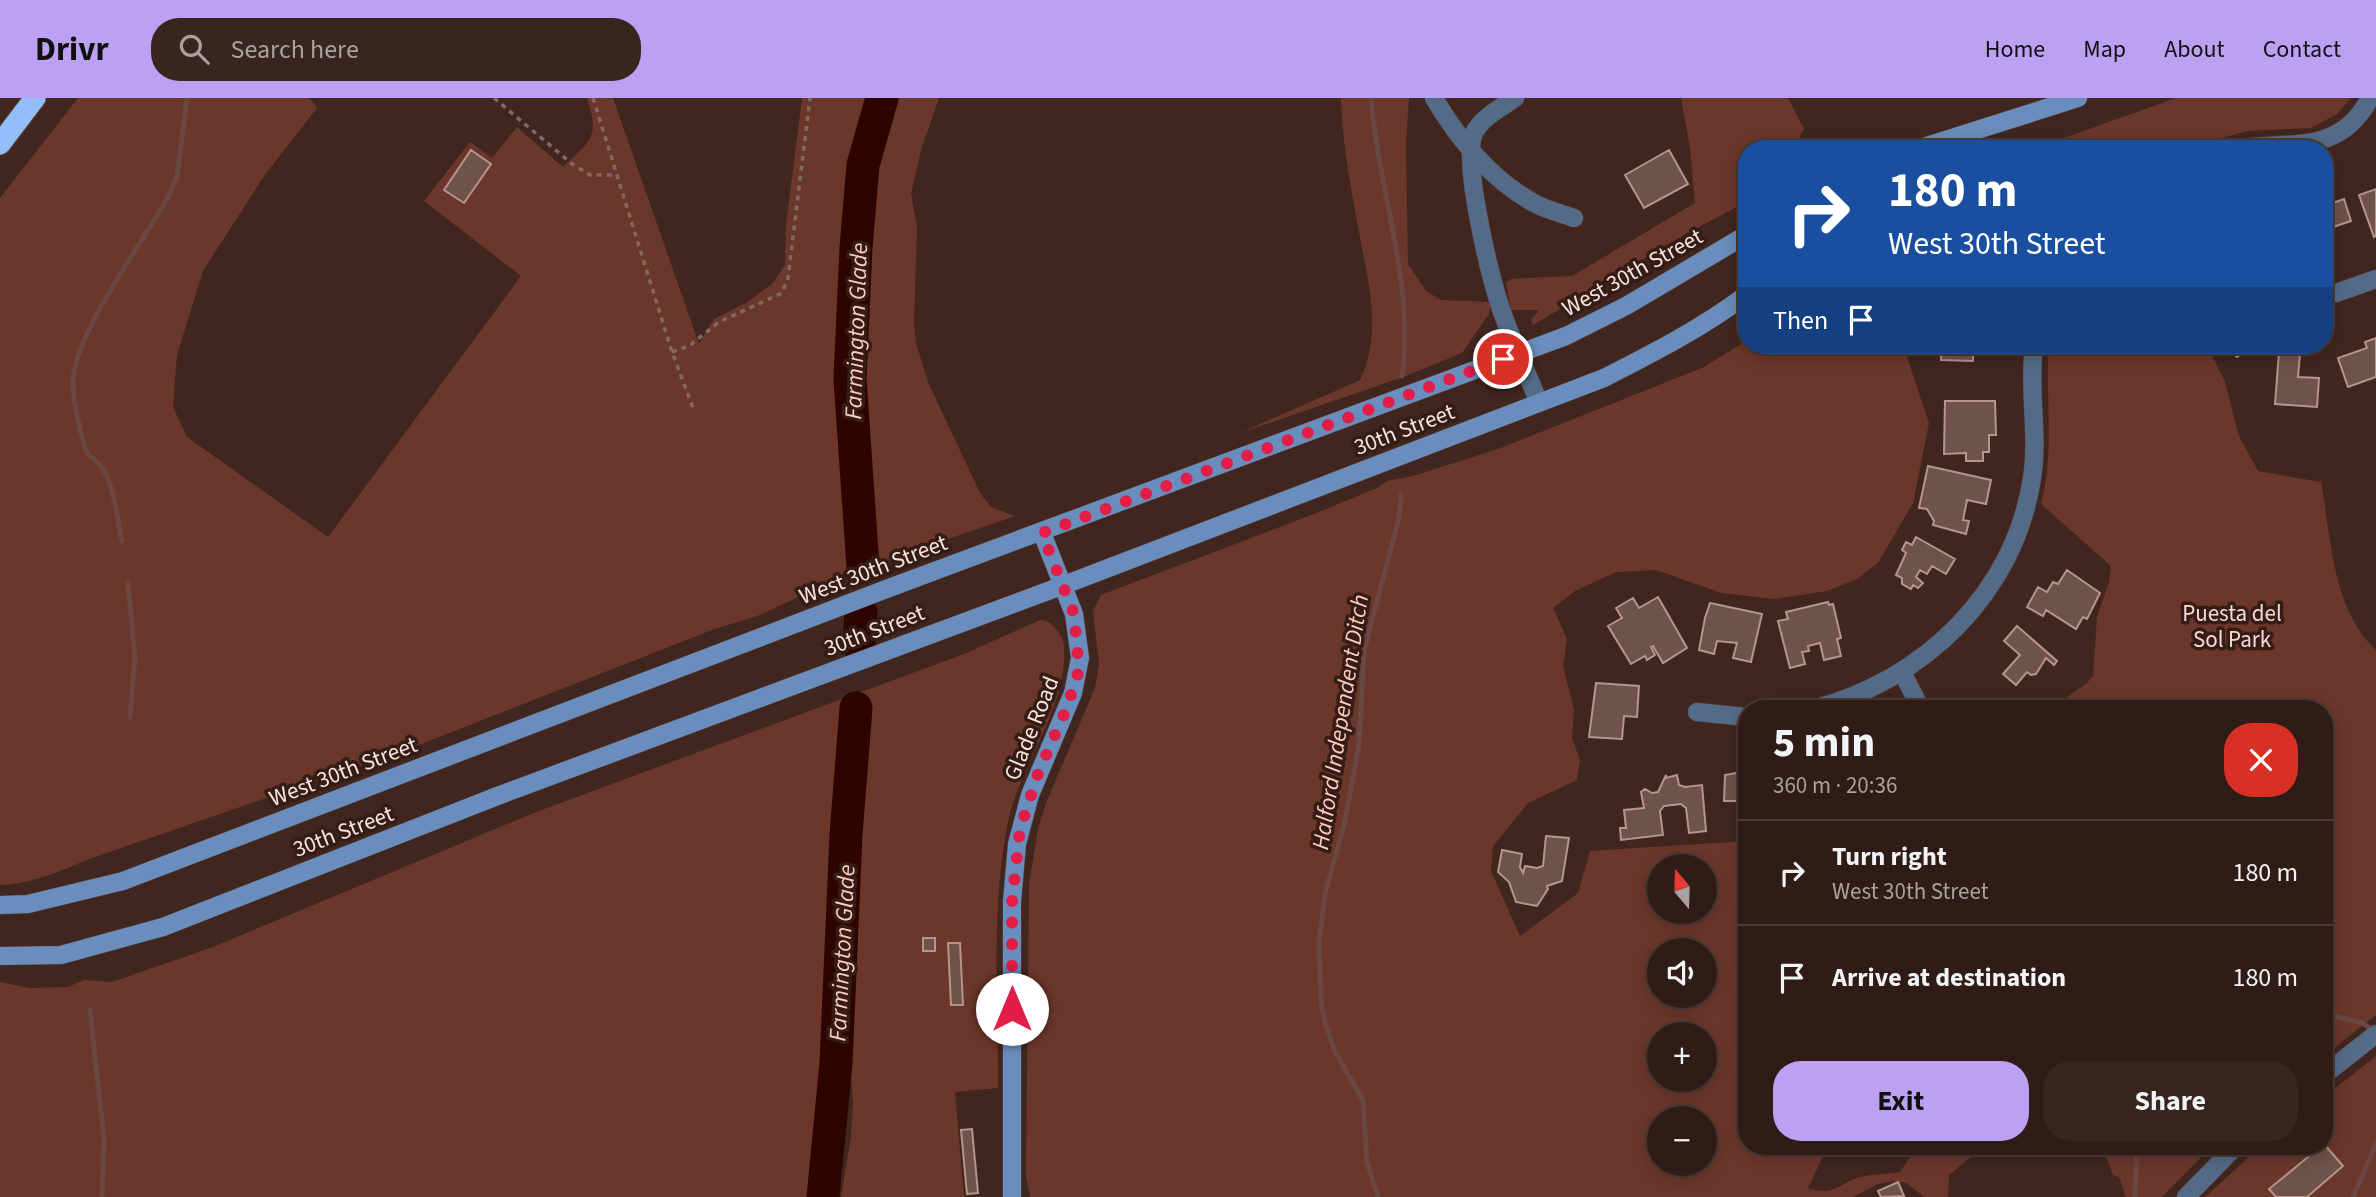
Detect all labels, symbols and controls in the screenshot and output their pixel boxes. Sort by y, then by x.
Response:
search box [151,18,641,81]
text: Drivr [35,26,109,73]
icon: search [175,30,213,68]
text: Search here [231,31,359,68]
text: Home [1985,32,2045,67]
text: Map [2083,32,2126,67]
text: About [2164,32,2225,67]
text: Contact [2263,32,2341,67]
text: 180 m [1888,156,2017,226]
icon: right [1773,168,1864,259]
street label: West 30th Street [1556,220,1709,325]
text: West 30th Street [1888,221,2106,267]
water label: Farmington Glade [836,242,877,420]
icon: arrive [1842,301,1880,339]
text: Then [1773,302,1828,339]
pin [1473,329,1533,389]
icon: arrive [1484,340,1522,378]
street label: 30th Street [1349,395,1459,464]
street label: West 30th Street [794,526,952,613]
water label: Halford Independent Ditch [1303,592,1378,852]
street label: 30th Street [819,596,929,665]
park label: Puesta del Sol Park [2182,597,2282,656]
street label: Glade Road [996,671,1067,785]
text: 5 min [1773,713,1875,773]
button: close [2224,723,2298,797]
street label: West 30th Street [264,728,422,815]
text: 360 m · 20:36 [1773,769,1897,802]
street label: 30th Street [288,797,398,866]
text: Turn right [1832,838,1947,875]
north arrow [1647,854,1717,924]
map controls [1647,854,1717,1176]
icon: right [1773,854,1811,892]
text: 180 m [2232,854,2298,891]
water label: Farmington Glade [820,864,865,1042]
text: West 30th Street [1832,875,1988,908]
button: sound [1647,938,1717,1008]
icon: arrive [1773,959,1811,997]
text: Arrive at destination [1832,959,2066,996]
text: 180 m [2232,959,2298,996]
position arrow [975,972,1049,1046]
button: + [1647,1022,1717,1092]
button: Exit [1773,1061,2029,1141]
button: Share [2043,1061,2298,1141]
button: − [1647,1106,1717,1176]

